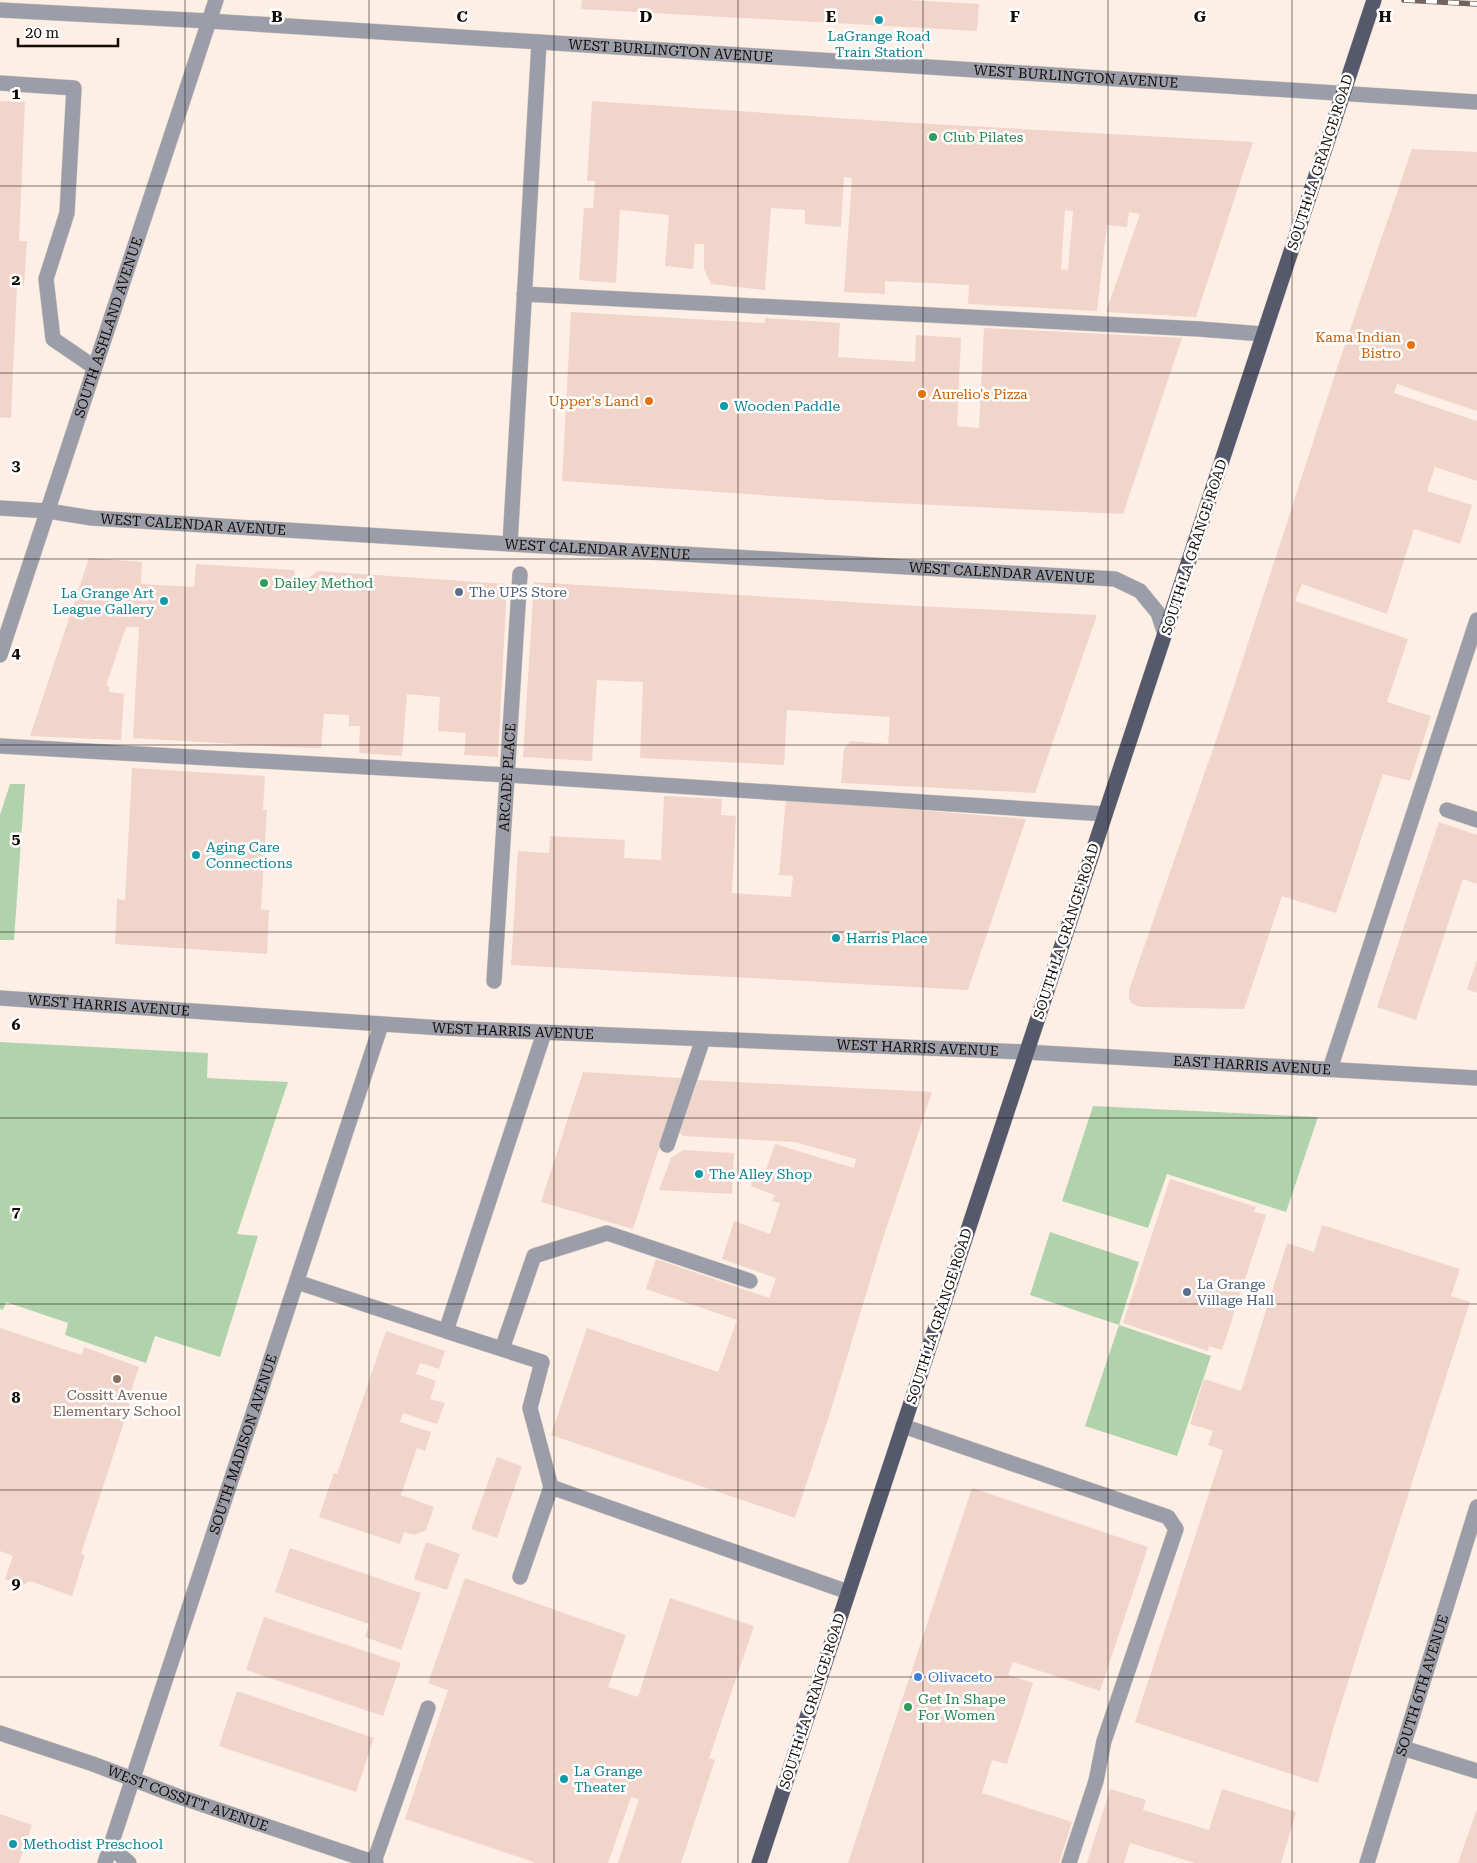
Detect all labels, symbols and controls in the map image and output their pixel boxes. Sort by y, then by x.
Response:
text: B [271,7,283,26]
text: C [456,7,468,26]
text: D [640,7,653,26]
text: E [826,7,836,26]
text: F [1010,7,1020,26]
text: G [1194,7,1207,26]
text: H [1378,7,1392,26]
marker: LaGrange Road Train Station [873,14,885,26]
scale bar [18,15,118,47]
text: 20 m [25,24,60,42]
place label: LaGrange Road Train Station [828,28,930,60]
street label: WEST BURLINGTON AVENUE [568,36,774,65]
street label: WEST BURLINGTON AVENUE [973,62,1179,91]
street label: SOUTH LA GRANGE ROAD [1284,72,1356,252]
text: 1 [12,84,21,103]
place label: Club Pilates [943,129,1024,145]
marker: Club Pilates [927,131,939,143]
street label: SOUTH ASHLAND AVENUE [71,235,145,420]
text: 2 [12,270,21,289]
place label: Kama Indian Bistro [1315,329,1401,361]
marker: Kama Indian Bistro [1405,339,1417,351]
place label: Aurelio's Pizza [932,386,1028,402]
marker: Aurelio's Pizza [916,388,928,400]
place label: Upper's Land [549,393,639,409]
marker: Upper's Land [643,395,655,407]
place label: Wooden Paddle [734,398,840,414]
marker: Wooden Paddle [718,400,730,412]
text: 3 [12,456,21,475]
street label: SOUTH LA GRANGE ROAD [1158,457,1230,637]
street label: WEST CALENDAR AVENUE [100,511,287,538]
street label: WEST CALENDAR AVENUE [504,536,691,562]
street label: WEST CALENDAR AVENUE [908,559,1095,586]
place label: Dailey Method [274,575,373,591]
marker: Dailey Method [258,577,270,589]
place label: The UPS Store [469,584,567,600]
place label: La Grange Art League Gallery [53,585,155,617]
marker: The UPS Store [453,586,465,598]
marker: La Grange Art League Gallery [158,595,170,607]
text: 4 [12,643,21,662]
street label: ARCADE PLACE [496,723,518,832]
text: 5 [12,829,21,848]
place label: Aging Care Connections [206,839,293,871]
street label: SOUTH LA GRANGE ROAD [1030,841,1102,1021]
marker: Aging Care Connections [190,849,202,861]
place label: Harris Place [846,930,928,946]
marker: Harris Place [830,932,842,944]
street label: WEST HARRIS AVENUE [27,992,190,1019]
text: 6 [12,1015,21,1034]
street label: WEST HARRIS AVENUE [431,1019,594,1042]
street label: WEST HARRIS AVENUE [836,1036,999,1059]
street label: EAST HARRIS AVENUE [1173,1052,1332,1078]
place label: The Alley Shop [709,1166,812,1182]
marker: The Alley Shop [693,1168,705,1180]
text: 7 [12,1202,21,1221]
street label: SOUTH LA GRANGE ROAD [903,1226,975,1406]
place label: La Grange Village Hall [1197,1276,1275,1308]
marker: La Grange Village Hall [1181,1286,1193,1298]
street label: SOUTH MADISON AVENUE [206,1352,280,1536]
marker: Cossitt Avenue Elementary School [111,1373,123,1385]
place label: Cossitt Avenue Elementary School [53,1387,182,1419]
text: 8 [12,1388,21,1407]
text: 9 [12,1574,21,1593]
street label: SOUTH LA GRANGE ROAD [776,1611,848,1791]
street label: SOUTH 6TH AVENUE [1393,1613,1451,1758]
place label: Olivaceto [928,1669,992,1685]
marker: Olivaceto [912,1671,924,1683]
place label: Get In Shape For Women [918,1691,1006,1723]
marker: Get In Shape For Women [902,1701,914,1713]
street label: WEST COSSITT AVENUE [105,1762,271,1834]
place label: La Grange Theater [574,1763,643,1795]
marker: La Grange Theater [558,1773,570,1785]
place label: Methodist Preschool [23,1836,164,1852]
marker: Methodist Preschool [7,1838,19,1850]

